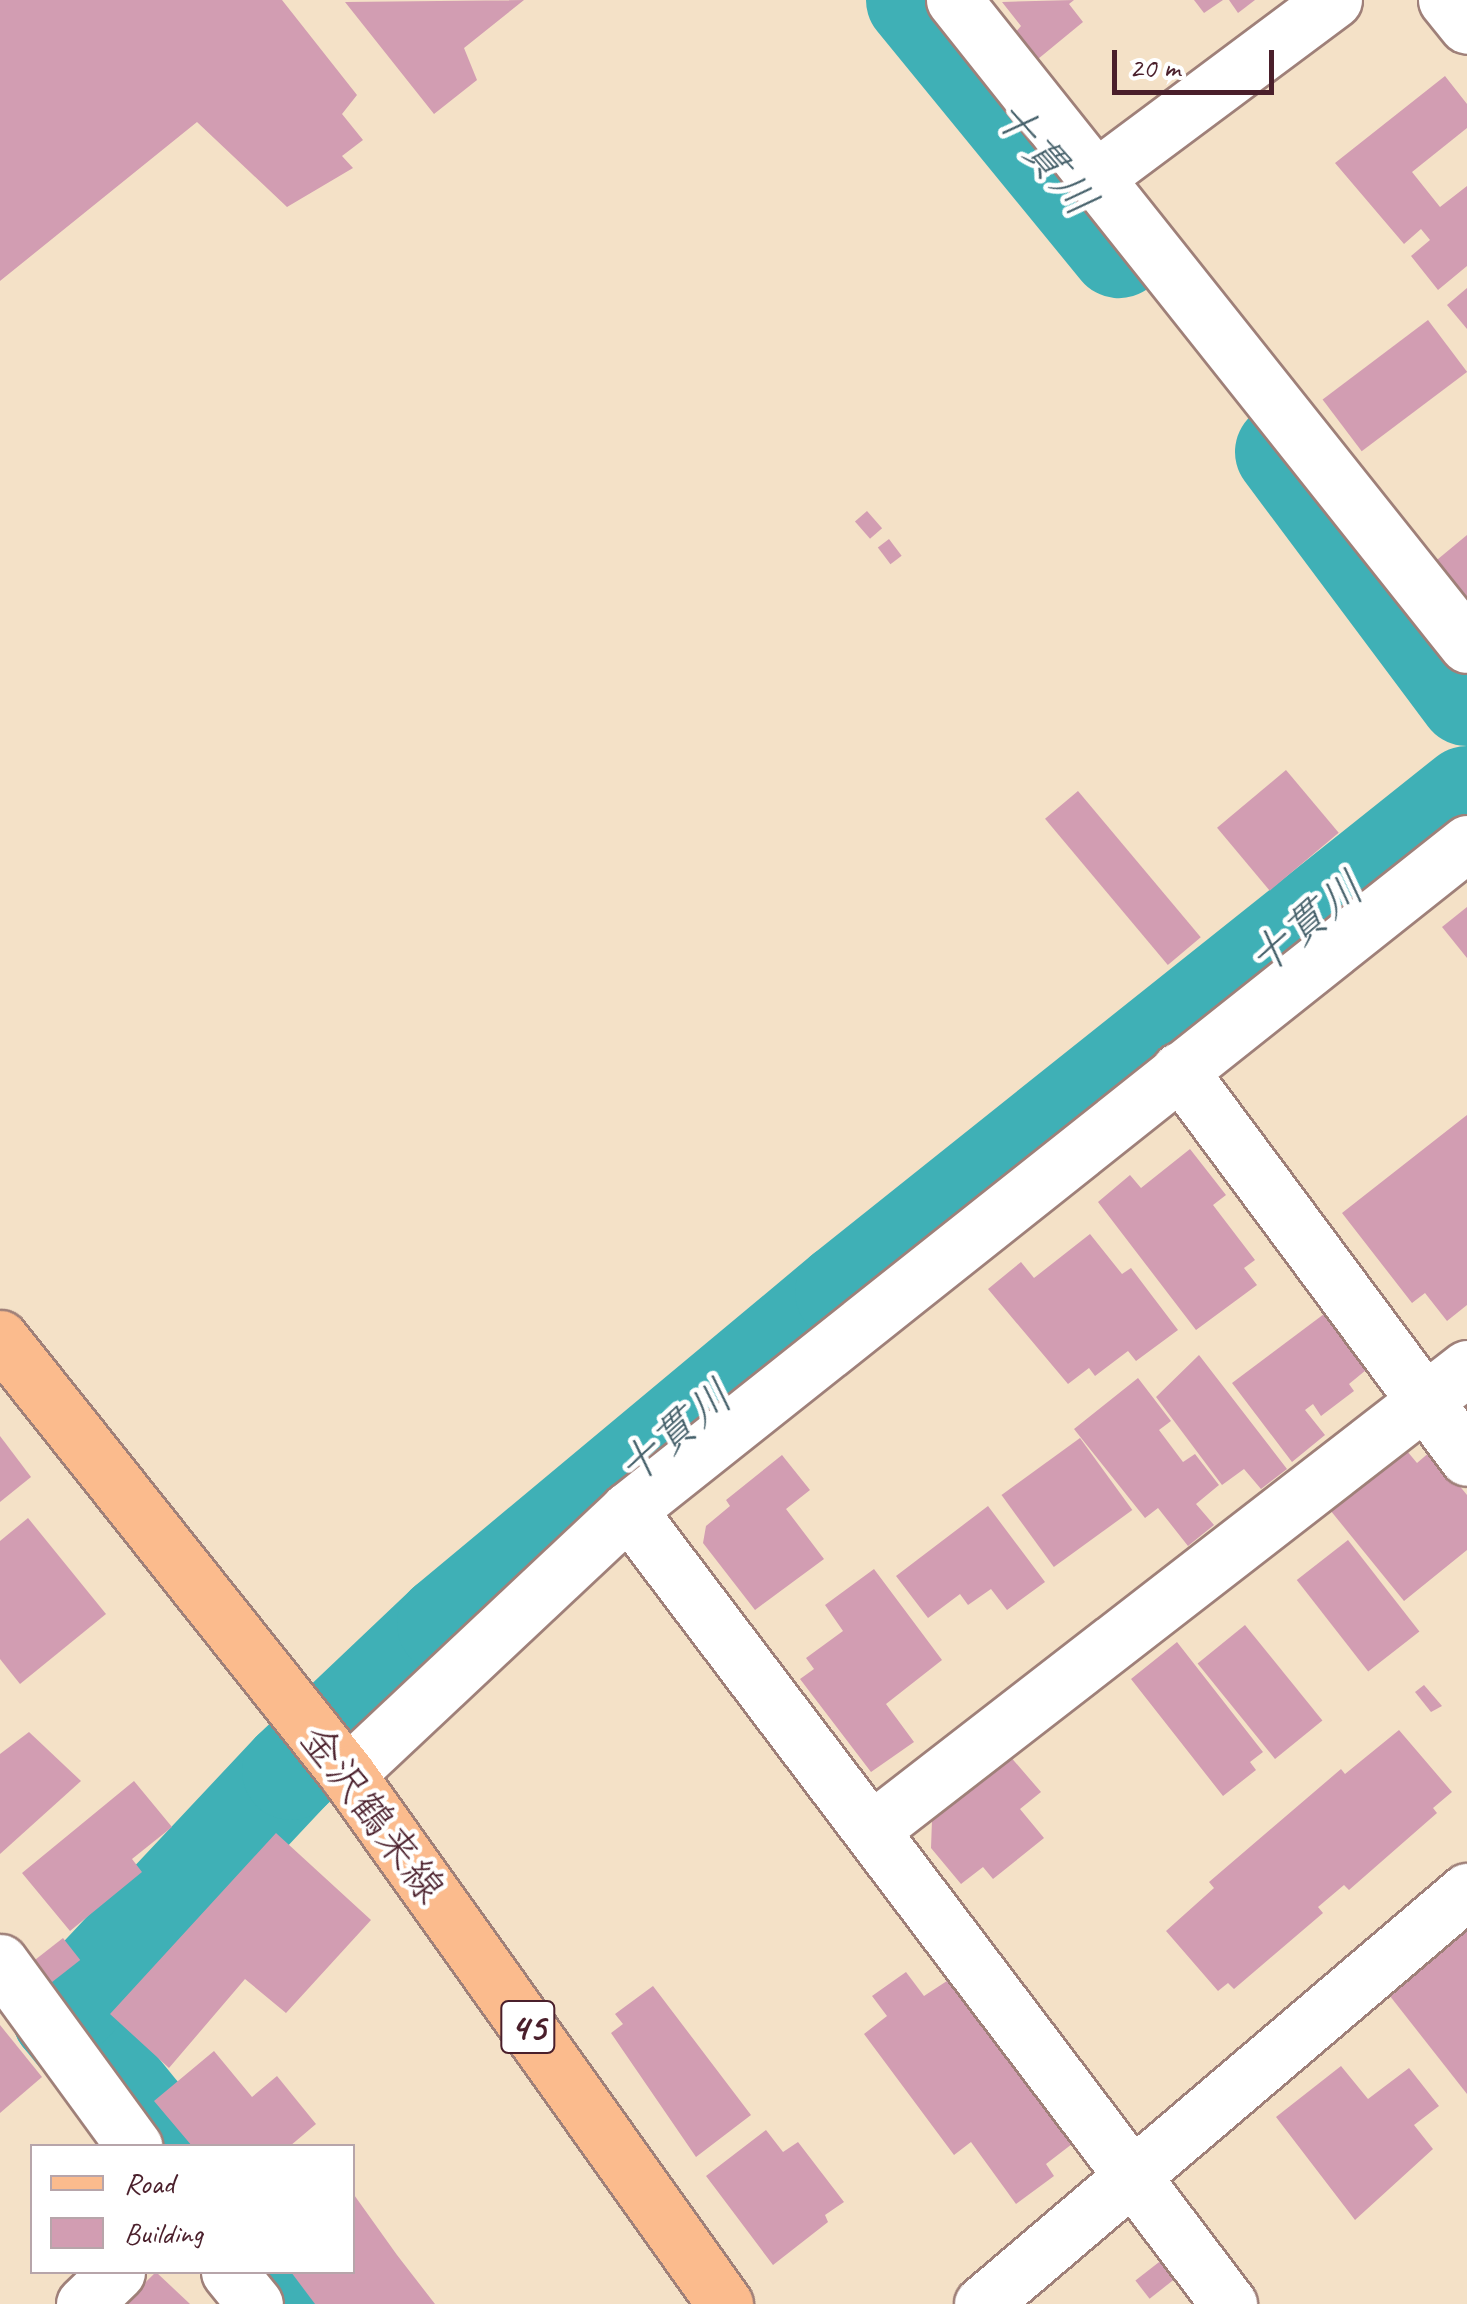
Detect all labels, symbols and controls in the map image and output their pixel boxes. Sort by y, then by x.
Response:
scale bar [1117,30,1280,92]
text: 20 m [1129,48,1180,86]
water label: 十貫川 [982,89,1108,227]
water label: 十貫川 [1237,861,1375,987]
water label: 十貫川 [606,1369,744,1497]
street label: 金沢鶴来線 [289,1715,455,1913]
road number: 45 [498,1992,558,2062]
legend [30,2144,355,2274]
text: Road [124,2164,174,2202]
text: Building [124,2214,203,2252]

